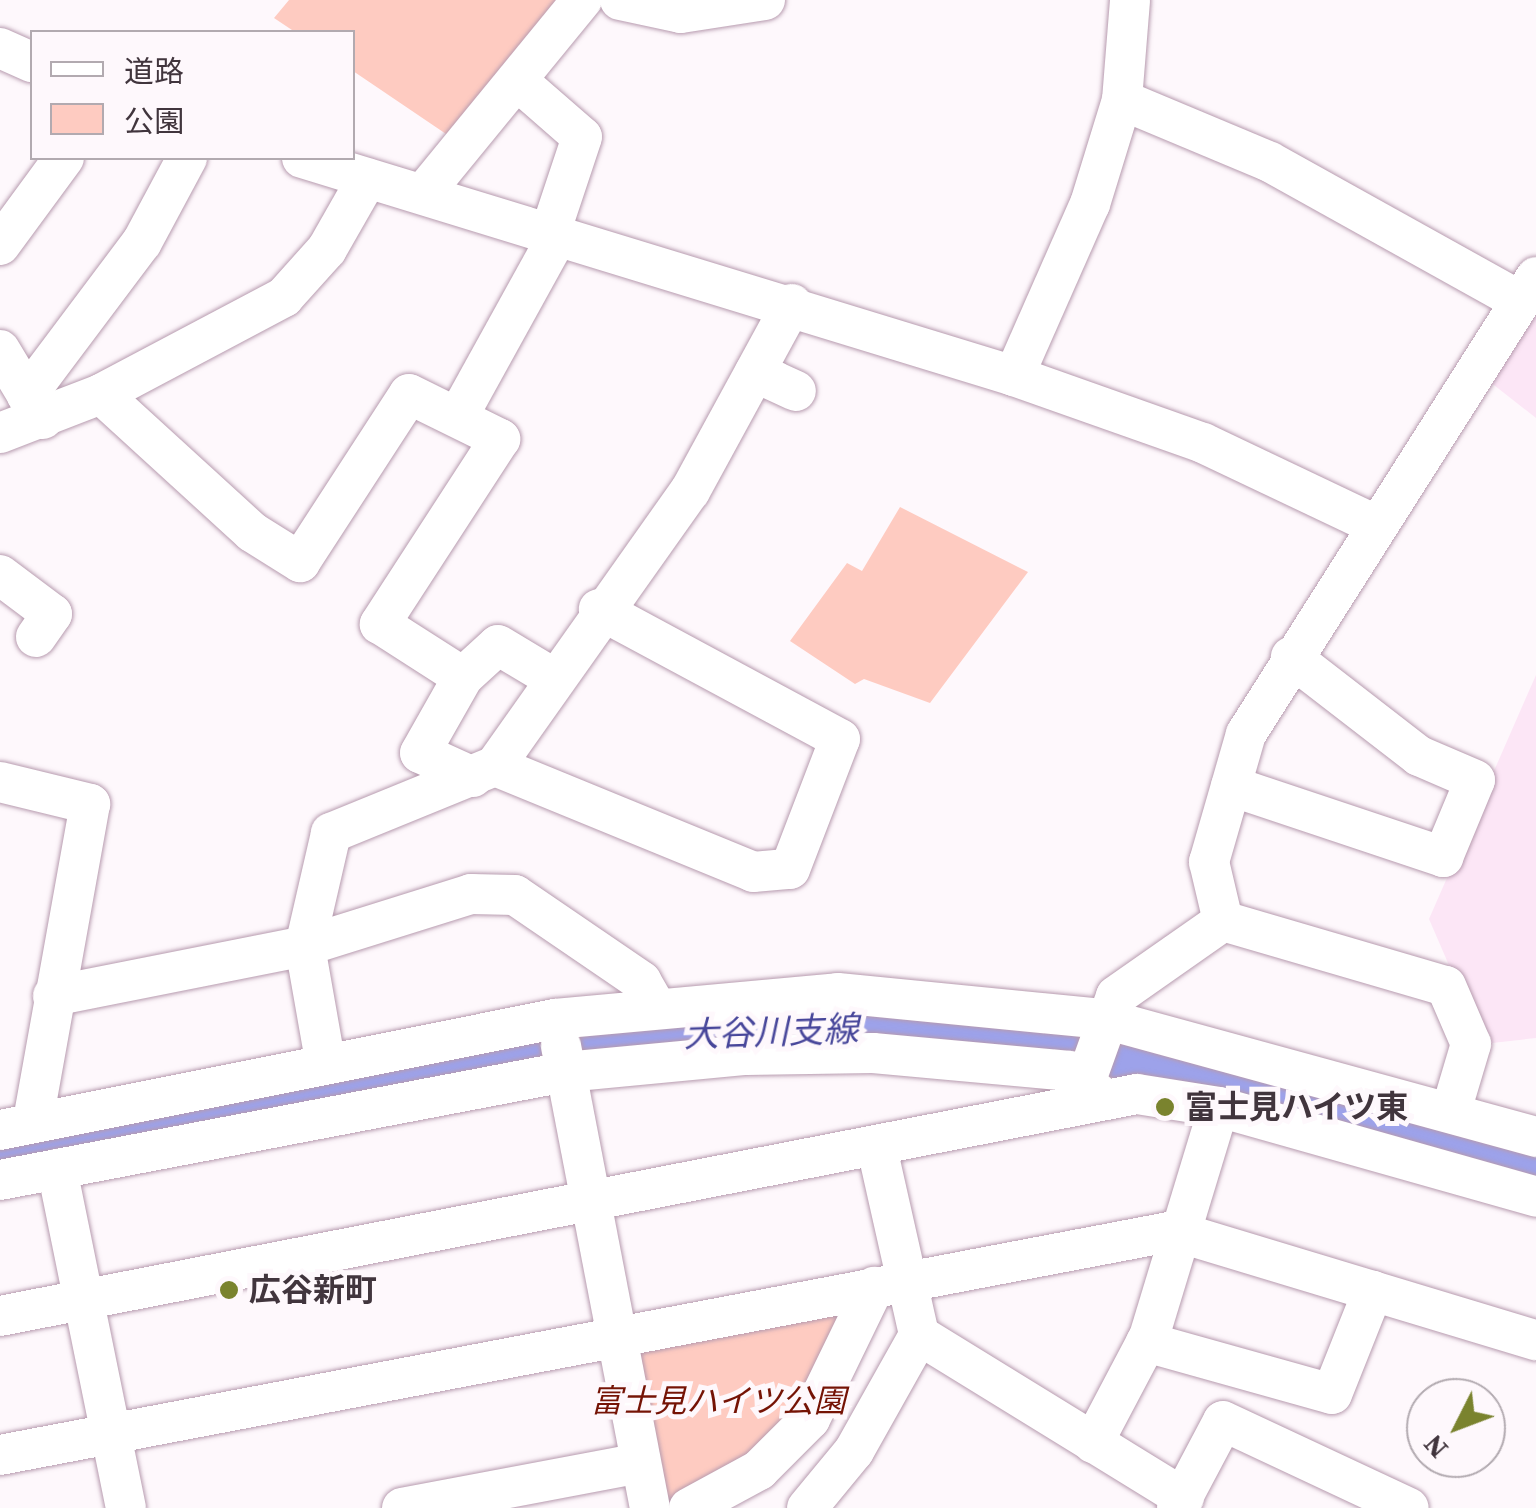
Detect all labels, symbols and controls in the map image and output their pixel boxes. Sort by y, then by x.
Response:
legend [30,30,355,160]
text: 道路 [124,51,184,92]
text: 公園 [124,101,184,142]
water label: 大谷川支線 [683,1008,859,1056]
place label: 富士見ハイツ東 [1185,1088,1409,1126]
marker: 富士見ハイツ東 [1154,1096,1176,1118]
place label: 広谷新町 [249,1271,377,1309]
marker: 広谷新町 [218,1279,240,1301]
north arrow [1406,1378,1506,1478]
park label: 富士見ハイツ公園 [590,1382,846,1420]
text: N [1414,1426,1456,1467]

